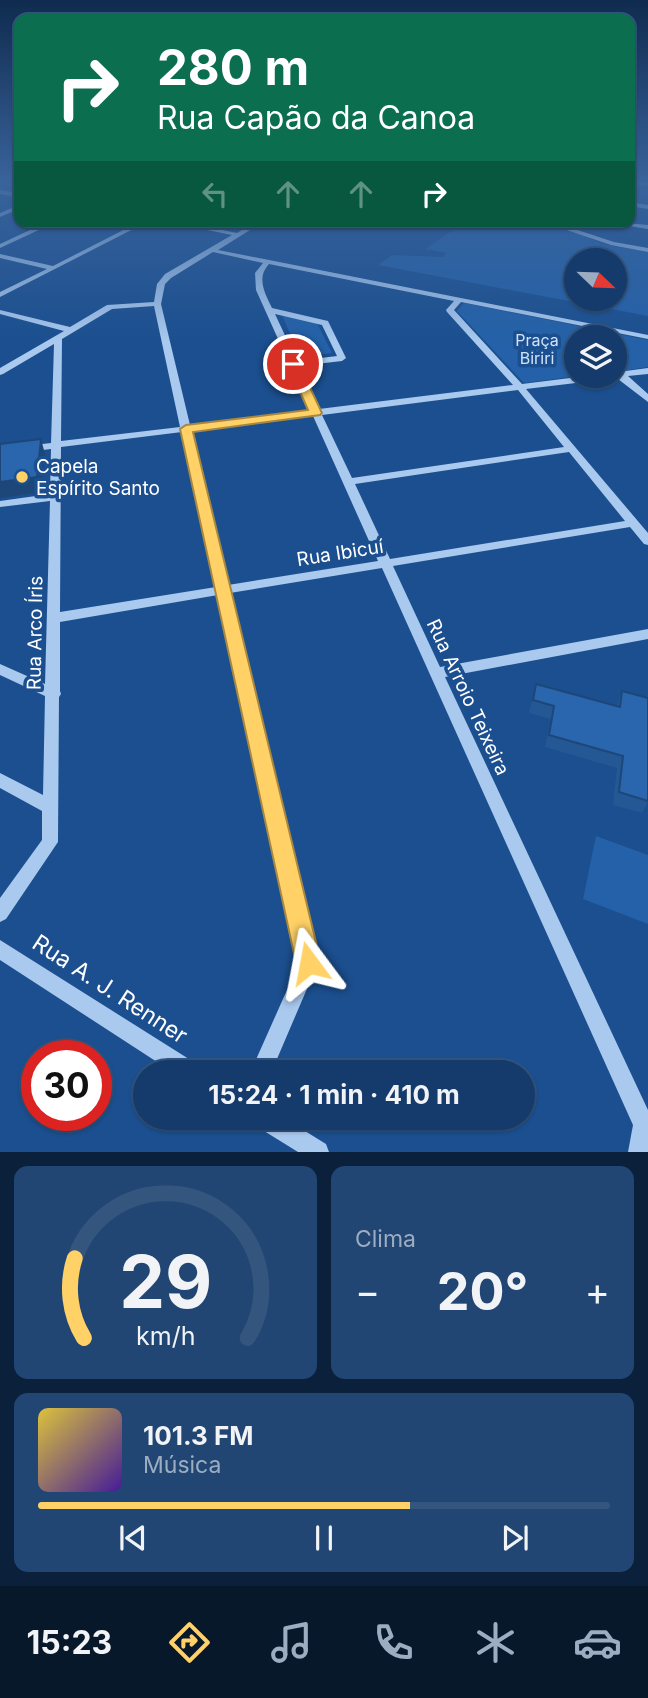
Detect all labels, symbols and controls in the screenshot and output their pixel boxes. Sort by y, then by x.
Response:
text: 280 m [157,38,309,97]
icon: right [42,42,133,133]
text: Rua Capão da Canoa [157,98,475,137]
icon: left [196,175,234,213]
icon: ahead [269,175,307,213]
icon: ahead [342,175,380,213]
icon: right [415,175,453,213]
north arrow [564,248,626,312]
map controls [564,248,627,388]
button: layers [564,325,627,388]
park label: Praça Biriri [515,330,559,368]
pin [263,334,323,394]
icon: arrive [274,345,312,383]
place label: Capela Espírito Santo [36,455,160,500]
marker: Capela Espírito Santo [14,469,30,485]
street label: Rua Ibicuí [295,535,385,571]
street label: Rua Arco Íris [22,576,47,690]
street label: Rua Arroio Teixeira [422,615,514,779]
position arrow [272,926,346,1000]
street label: Rua A. J. Renner [27,928,193,1050]
speed limit sign: 30 [21,1040,112,1131]
text: 15:24 · 1 min · 410 m [208,1079,460,1110]
text: Clima [355,1225,416,1253]
text: 29 [119,1238,212,1327]
text: 20° [437,1260,528,1323]
text: − [355,1268,380,1314]
text: + [585,1268,610,1314]
text: km/h [136,1321,195,1351]
text: 101.3 FM [143,1420,253,1451]
text: Música [143,1451,221,1479]
icon: previous [114,1519,152,1557]
icon: pause [305,1519,343,1557]
icon: next [496,1519,534,1557]
icon: directions [165,1618,214,1667]
icon: music [267,1618,316,1667]
icon: phone [369,1618,418,1667]
icon: climate [471,1618,520,1667]
icon: car [573,1618,622,1667]
text: 15:23 [26,1623,112,1662]

